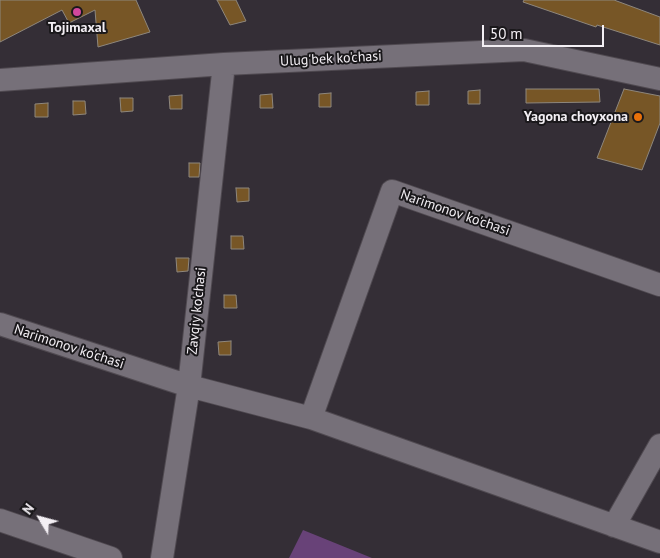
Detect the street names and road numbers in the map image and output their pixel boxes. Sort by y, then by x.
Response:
street label: Ulug'bek ko'chasi [280,48,382,70]
street label: Narimonov ko'chasi [398,186,512,240]
street label: Zavqiy ko'chasi [184,266,210,356]
street label: Narimonov ko'chasi [12,321,126,373]

